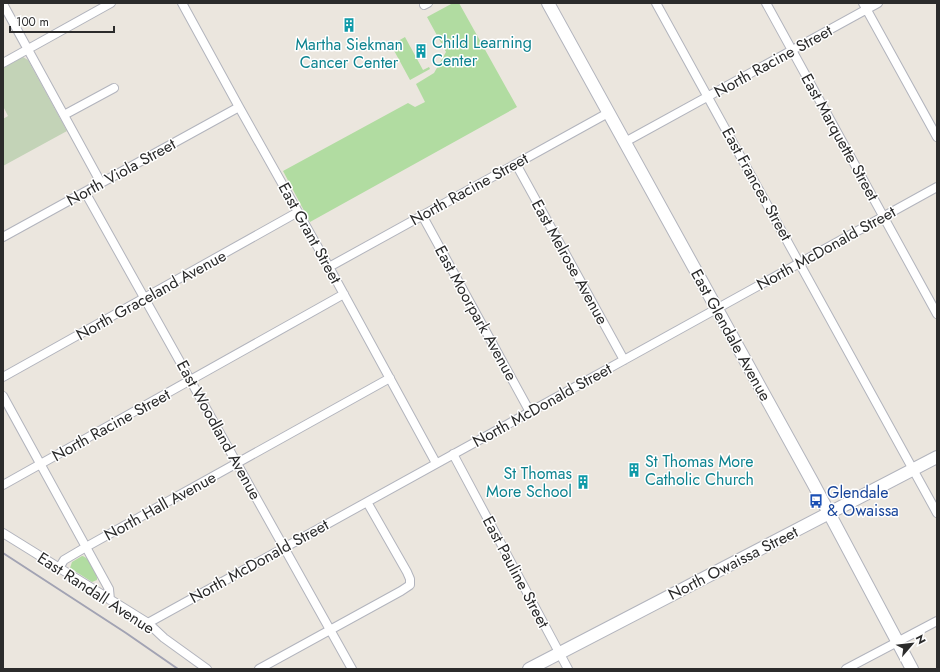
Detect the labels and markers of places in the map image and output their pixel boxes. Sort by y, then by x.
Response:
building icon: Martha Siekman Cancer Center [341,17,357,33]
place label: Child Learning Center [432,31,532,72]
place label: Martha Siekman Cancer Center [295,33,403,74]
building icon: Child Learning Center [413,43,429,59]
place label: St Thomas More Catholic Church [645,450,754,491]
place label: St Thomas More School [486,462,572,503]
building icon: St Thomas More Catholic Church [626,462,642,478]
building icon: St Thomas More School [575,474,591,490]
place label: Glendale & Owaissa [827,481,899,522]
bus stop icon: Glendale & Owaissa [808,493,824,509]

